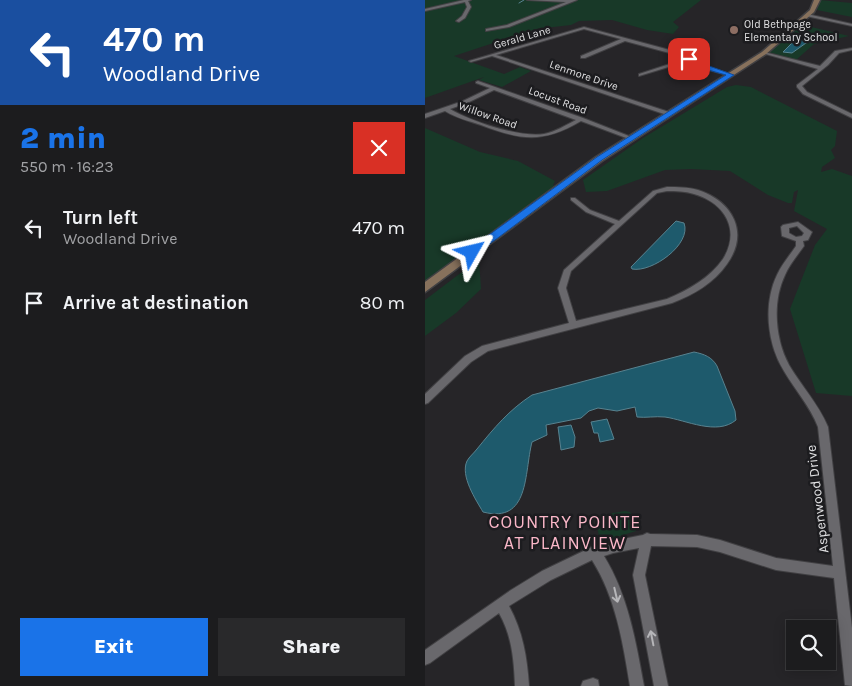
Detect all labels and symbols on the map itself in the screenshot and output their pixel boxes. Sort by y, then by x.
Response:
place label: Old Bethpage Elementary School [744,18,837,44]
street label: Gerald Lane [492,23,552,52]
marker: Old Bethpage Elementary School [728,24,740,36]
pin [668,38,710,80]
street label: Lenmore Drive [548,58,620,93]
street label: Locust Road [527,84,589,117]
street label: Willow Road [457,99,519,132]
position arrow [445,225,497,277]
street label: Aspenwood Drive [802,444,833,554]
district label: COUNTRY POINTE AT PLAINVIEW [489,511,641,554]
one-way arrow [611,587,621,603]
one-way arrow [646,631,656,647]

